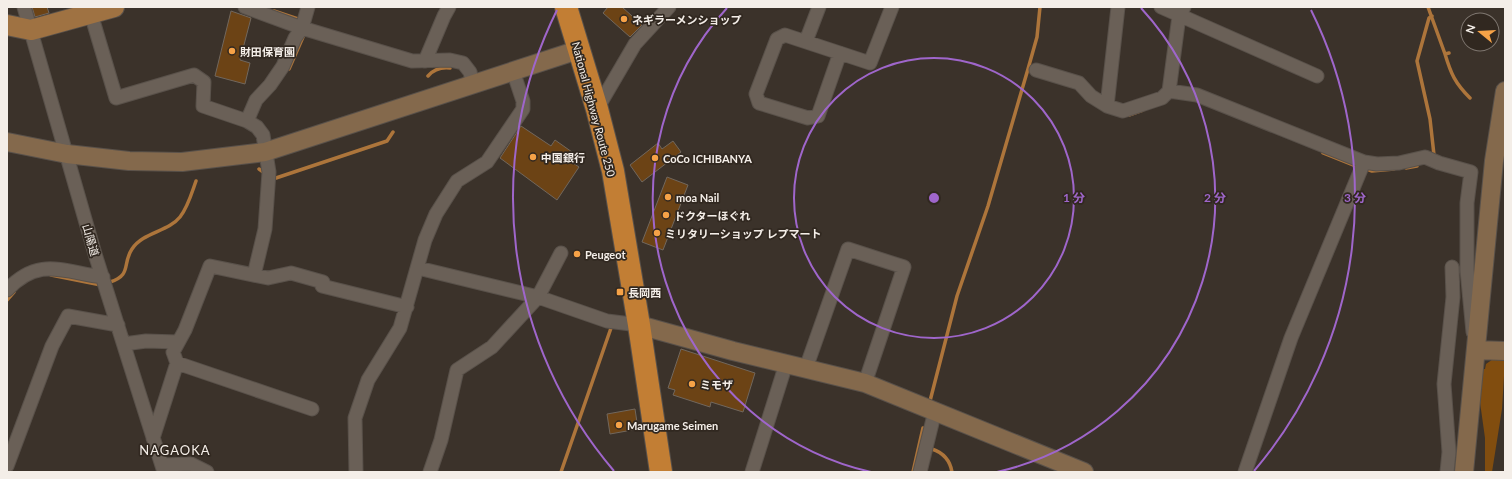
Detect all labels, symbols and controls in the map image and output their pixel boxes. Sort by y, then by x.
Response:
north arrow [1460,12,1500,52]
place label: ネギラーメンショップ [632,13,742,26]
marker: ネギラーメンショップ [619,14,629,24]
text: N [1463,23,1478,35]
street label: National Highway Route 250 [570,40,618,178]
place label: 財田保育園 [240,45,295,58]
marker: 財田保育園 [227,46,237,56]
place label: 中国銀行 [541,151,585,164]
marker: 中国銀行 [528,152,538,162]
place label: CoCo ICHIBANYA [663,152,752,165]
marker: CoCo ICHIBANYA [650,153,660,163]
text: 1 分 [1063,190,1085,205]
text: 2 分 [1204,190,1226,205]
text: 3 分 [1344,190,1366,205]
place label: moa Nail [676,191,719,204]
centre of rings [927,191,941,205]
marker: moa Nail [663,192,673,202]
place label: ドクターほぐれ [674,209,751,222]
marker: ドクターほぐれ [661,210,671,220]
street label: 山陽道 [80,222,102,258]
place label: ミリタリーショップ レプマート [665,227,821,240]
marker: ミリタリーショップ レプマート [652,228,662,238]
place label: Peugeot [585,248,626,261]
marker: Peugeot [572,249,582,259]
place label: 長岡西 [628,286,661,299]
marker: 長岡西 [615,287,625,297]
place label: ミモザ [700,378,733,391]
marker: ミモザ [687,379,697,389]
place label: Marugame Seimen [627,419,718,432]
marker: Marugame Seimen [614,420,624,430]
district label: NAGAOKA [139,442,211,458]

